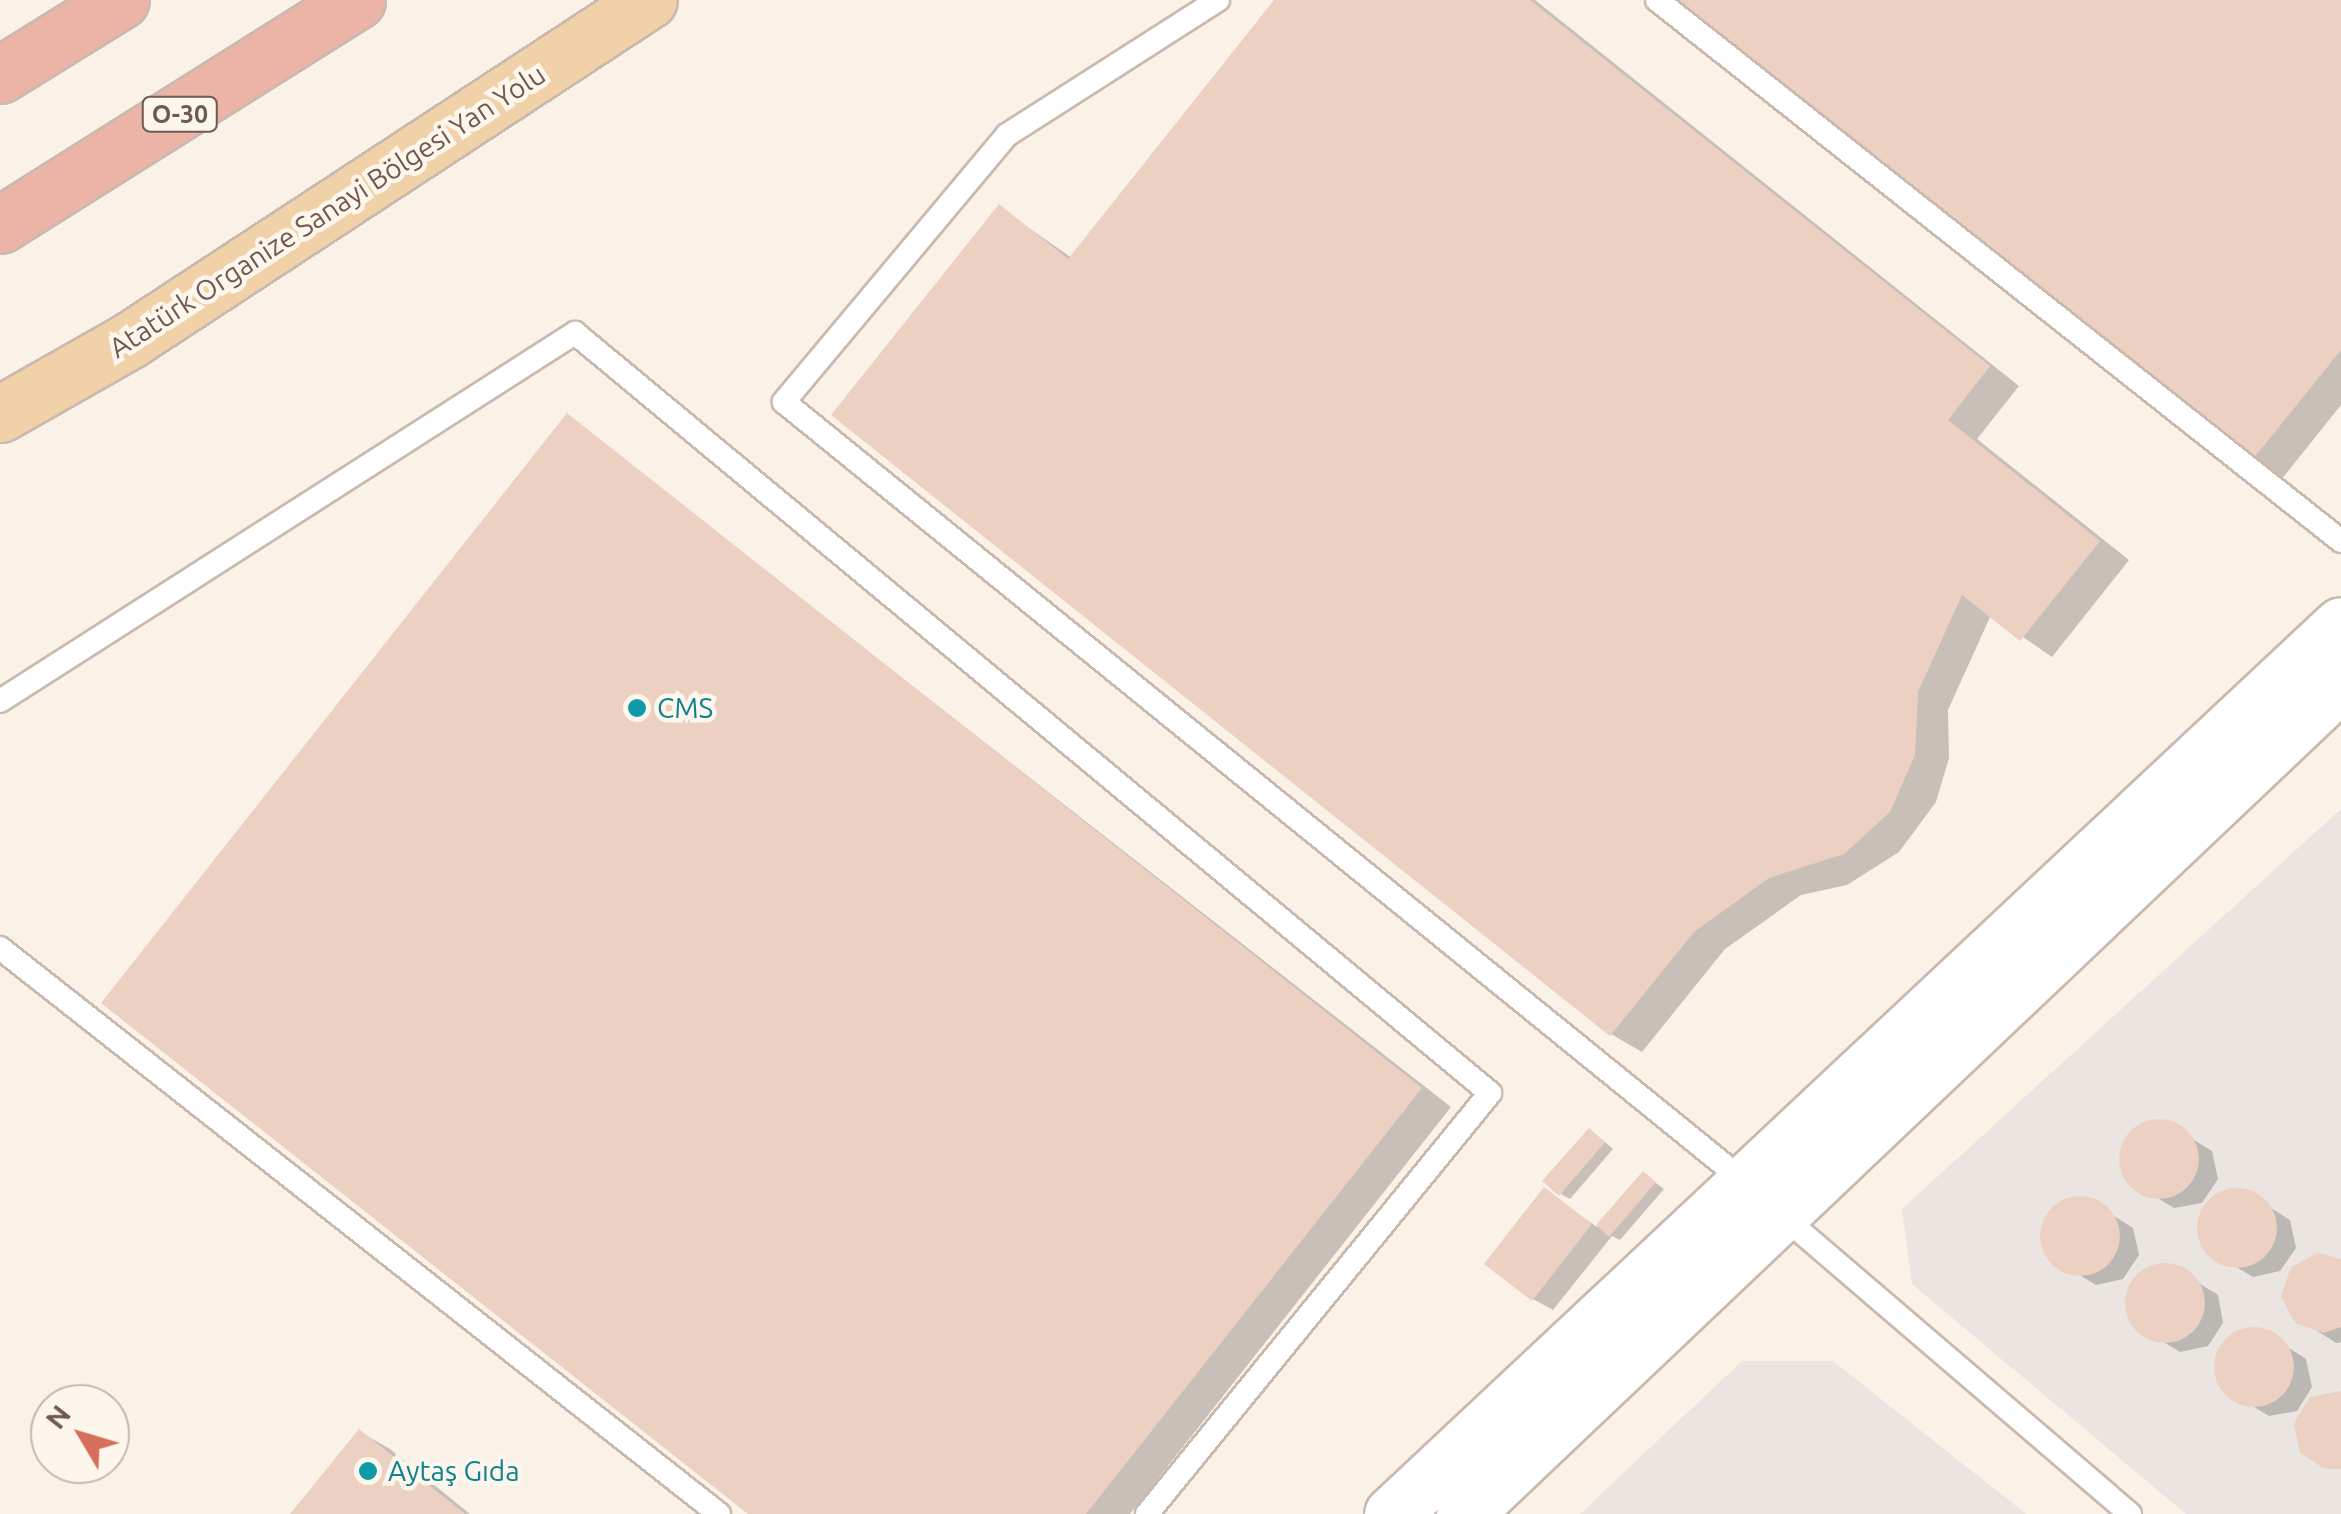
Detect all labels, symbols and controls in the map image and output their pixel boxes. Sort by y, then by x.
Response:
street label: Atatürk Organize Sanayi Bölgesi Yan Yolu [103,57,551,365]
road number: O-30 [140,94,220,134]
place label: CMS [657,691,713,725]
marker: CMS [626,697,648,719]
north arrow [30,1384,130,1484]
text: N [39,1399,76,1434]
place label: Aytaş Gıda [388,1454,520,1488]
marker: Aytaş Gıda [357,1460,379,1482]

